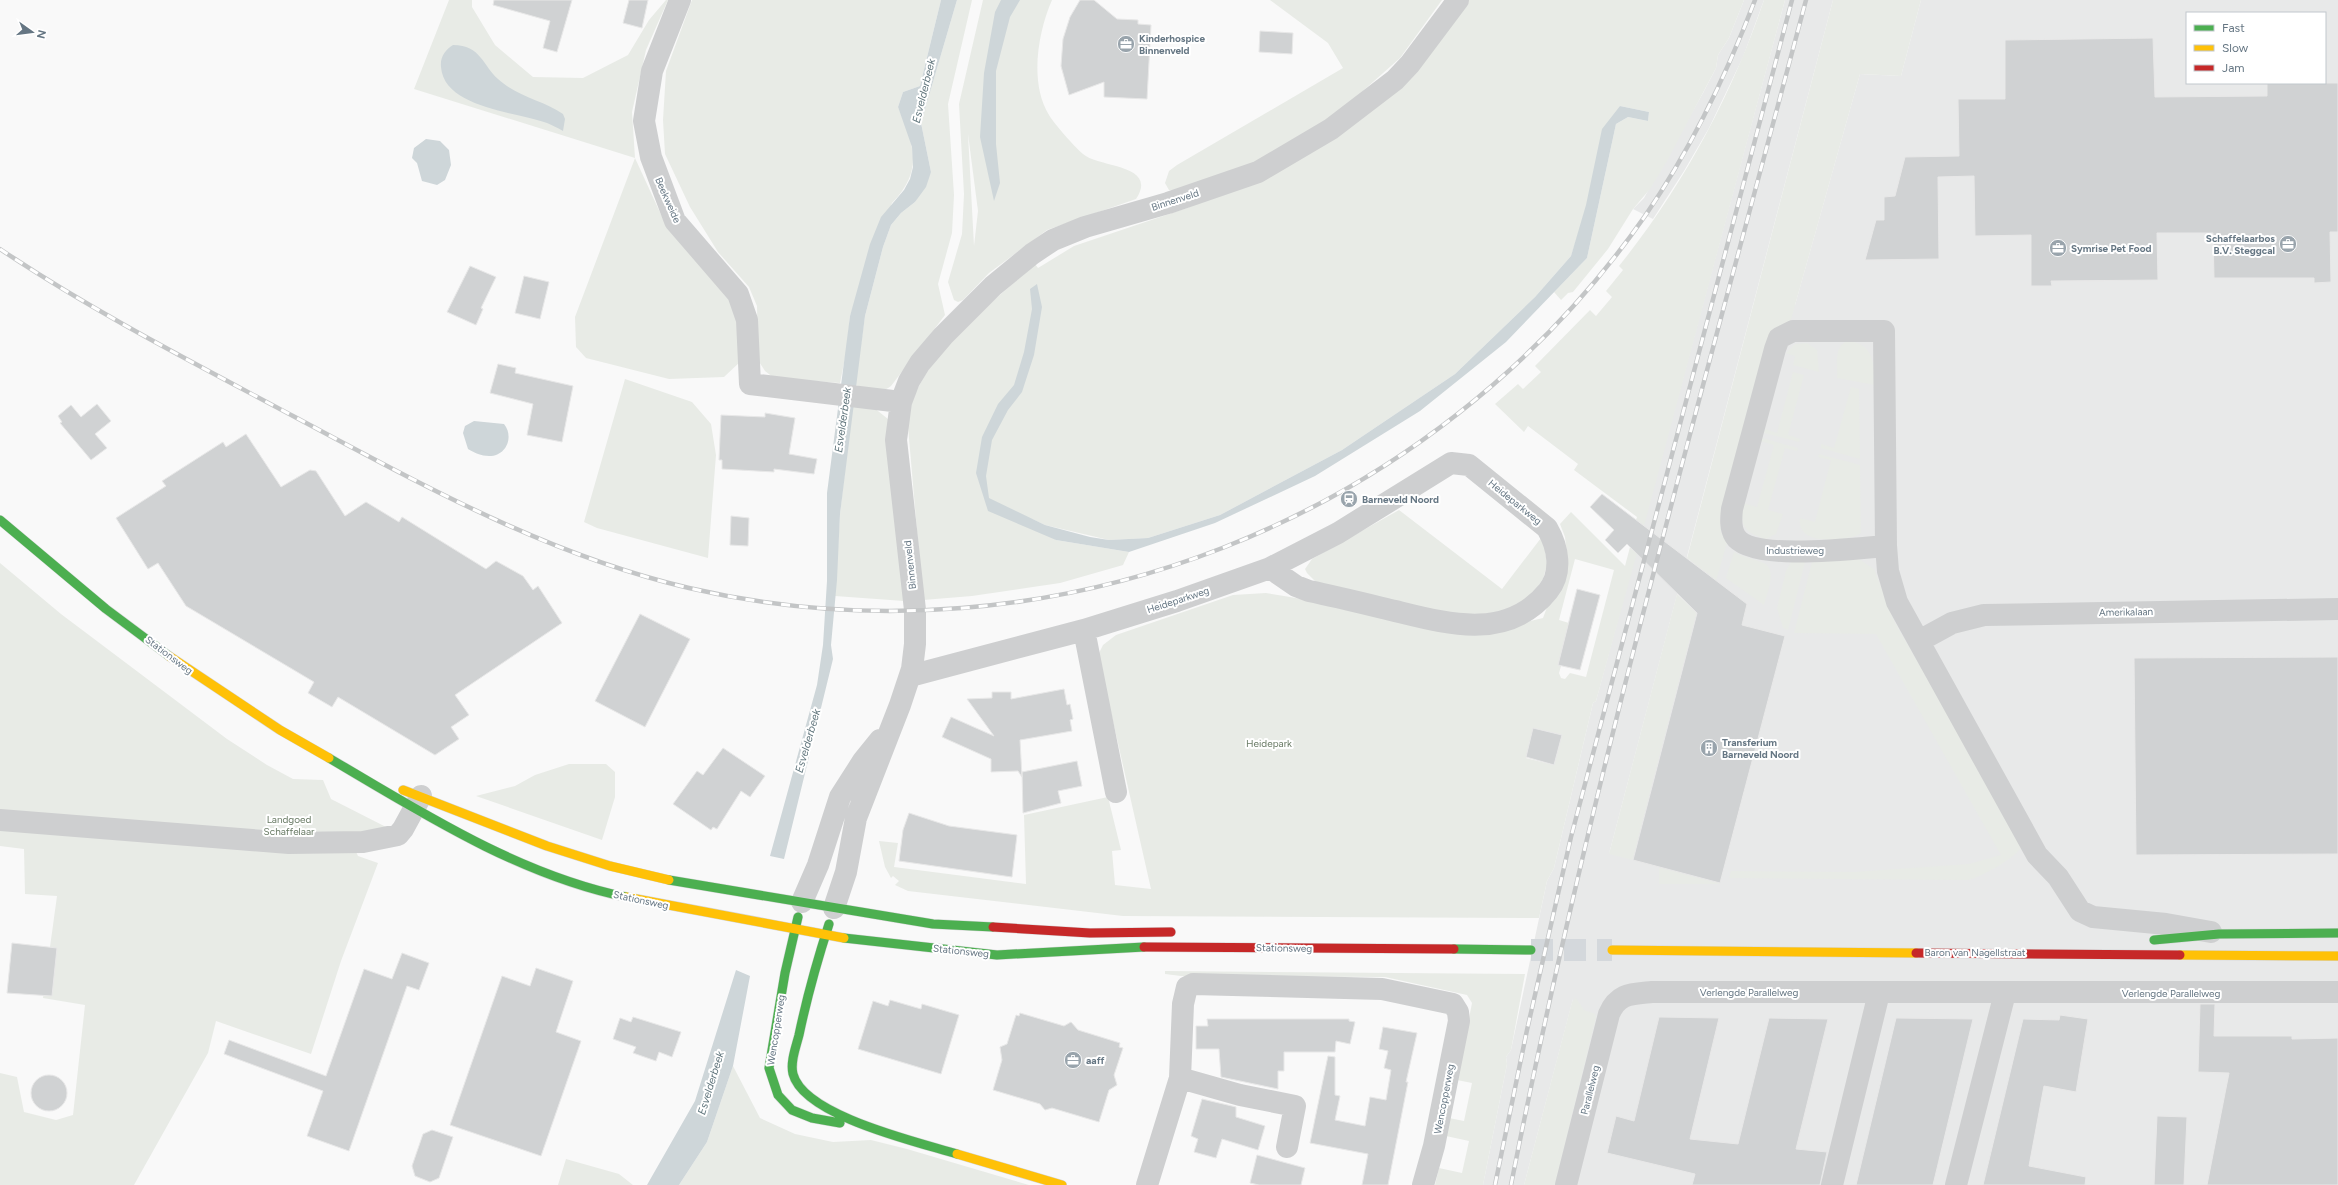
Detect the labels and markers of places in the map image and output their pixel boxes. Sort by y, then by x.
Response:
place label: Kinderhospice Binnenveld [1139,32,1205,57]
office icon: Kinderhospice Binnenveld [1116,34,1136,54]
place label: Schaffelaarbos B.V. Steggcal [2206,232,2275,257]
office icon: Schaffelaarbos B.V. Steggcal [2278,234,2298,254]
office icon: Symrise Pet Food [2048,238,2068,258]
place label: Symrise Pet Food [2071,242,2151,255]
station icon: Barneveld Noord [1339,489,1359,509]
place label: Barneveld Noord [1362,493,1439,506]
place label: Transferium Barneveld Noord [1722,736,1799,761]
building icon: Transferium Barneveld Noord [1699,738,1719,758]
office icon: aaff [1063,1050,1083,1070]
place label: aaff [1086,1054,1105,1067]

